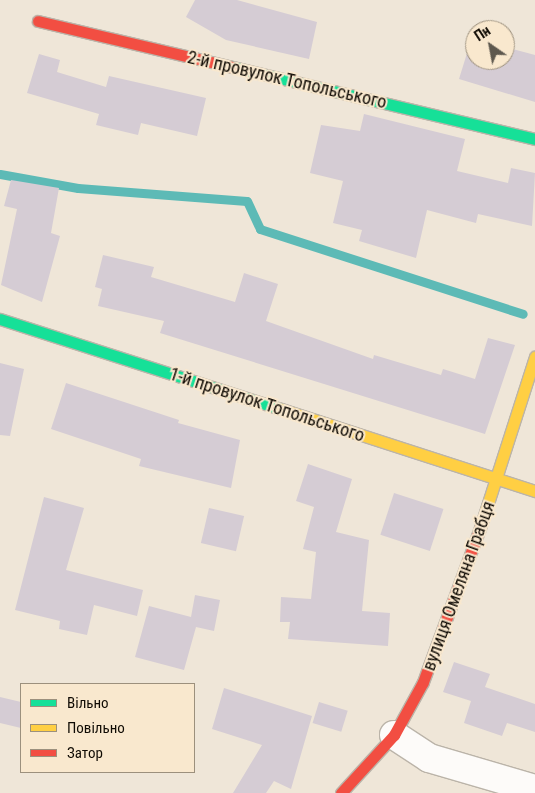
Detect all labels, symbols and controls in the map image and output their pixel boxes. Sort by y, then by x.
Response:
north arrow [465,20,515,70]
text: Пн [471,22,493,44]
street label: 2-й провулок Топольського [185,47,389,113]
street label: 1-й провулок Топольського [167,363,367,447]
street label: вулиця Омеляна Грабця [418,498,500,674]
legend [20,683,195,773]
text: Вільно [67,694,109,712]
text: Повільно [67,719,125,737]
text: Затор [67,744,103,762]

